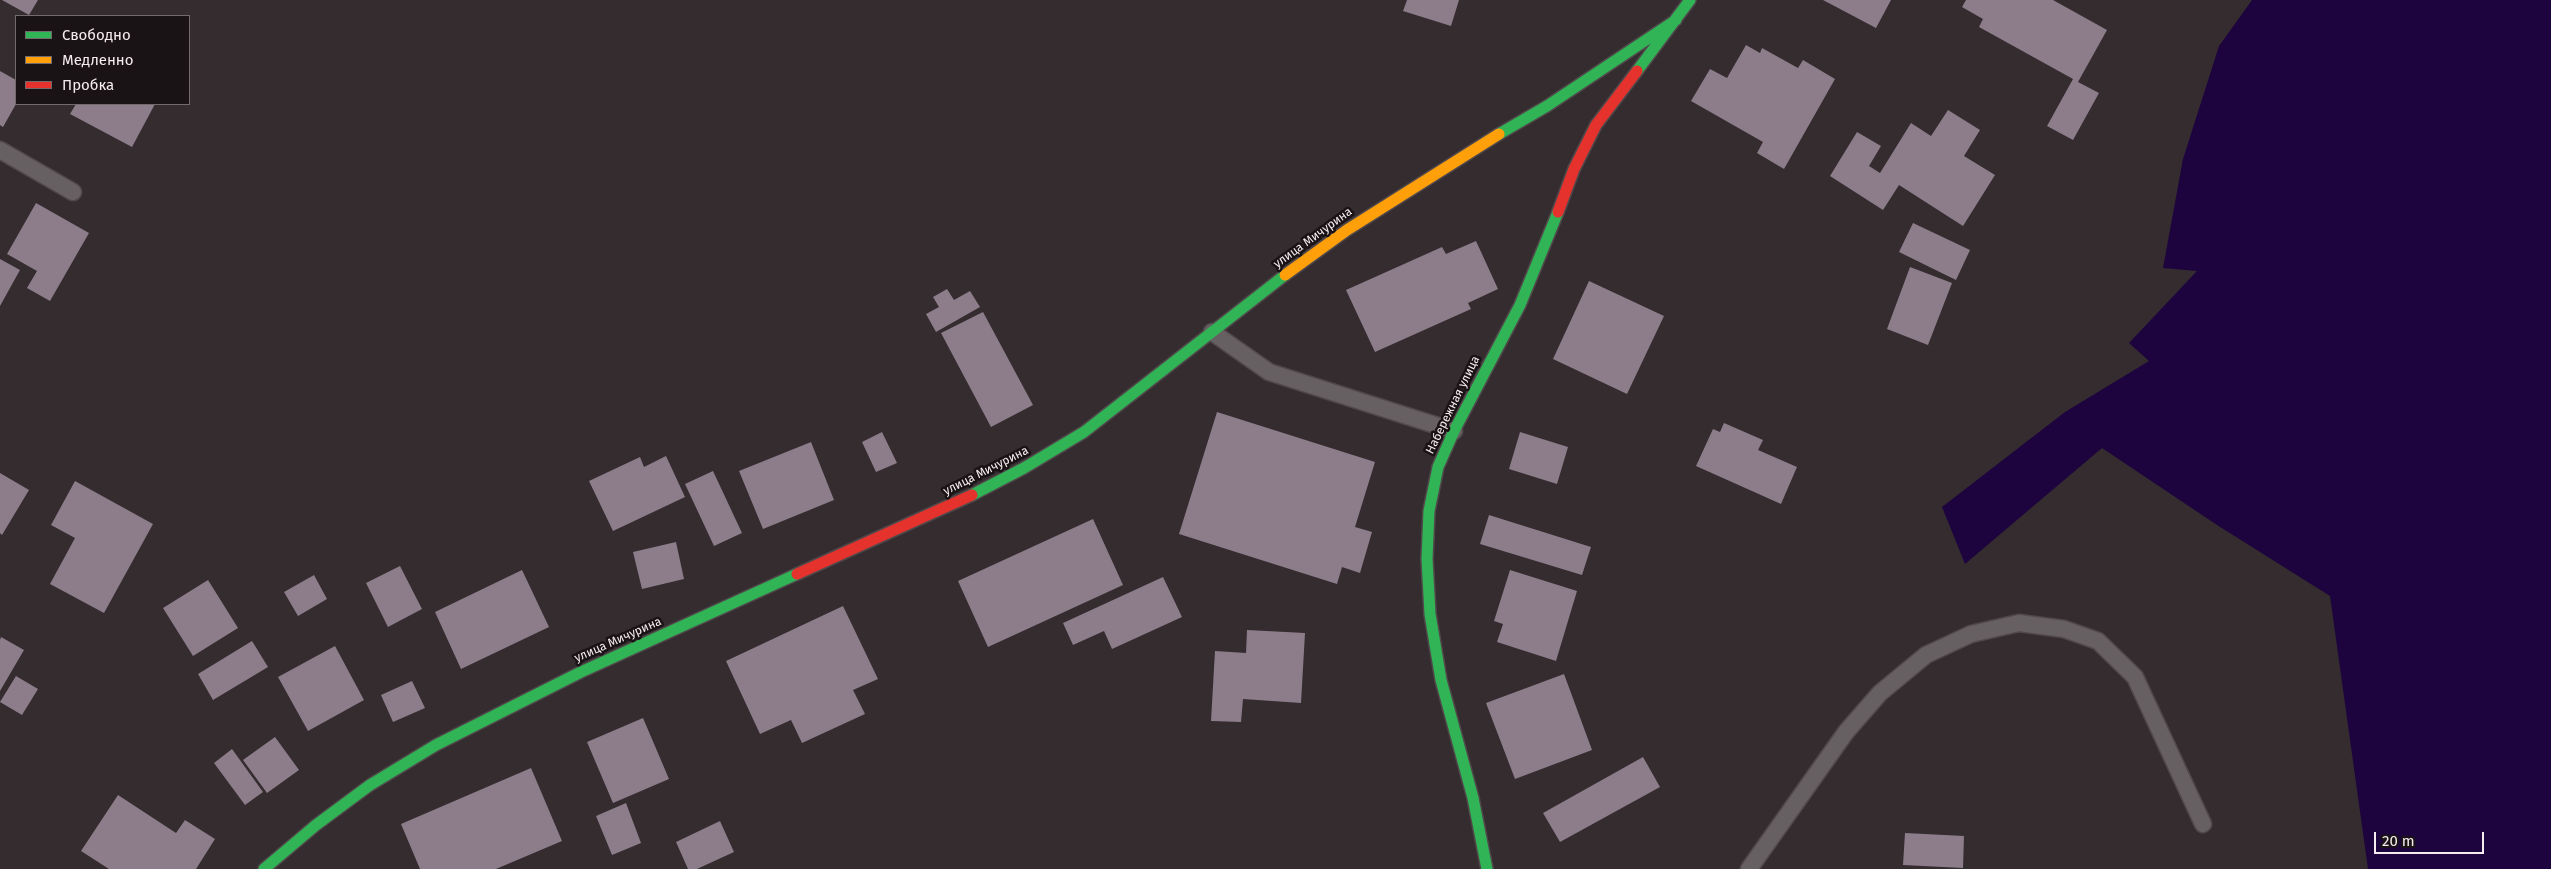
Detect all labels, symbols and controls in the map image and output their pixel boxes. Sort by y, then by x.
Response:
legend [15,15,190,105]
text: Свободно [62,26,131,44]
text: Медленно [62,51,134,69]
text: Пробка [62,76,114,94]
street label: улица Мичурина [1271,205,1355,271]
street label: Набережная улица [1423,354,1483,456]
street label: улица Мичурина [941,443,1031,499]
street label: улица Мичурина [572,614,664,666]
scale bar [2376,822,2486,854]
text: 20 m [2382,832,2415,850]

